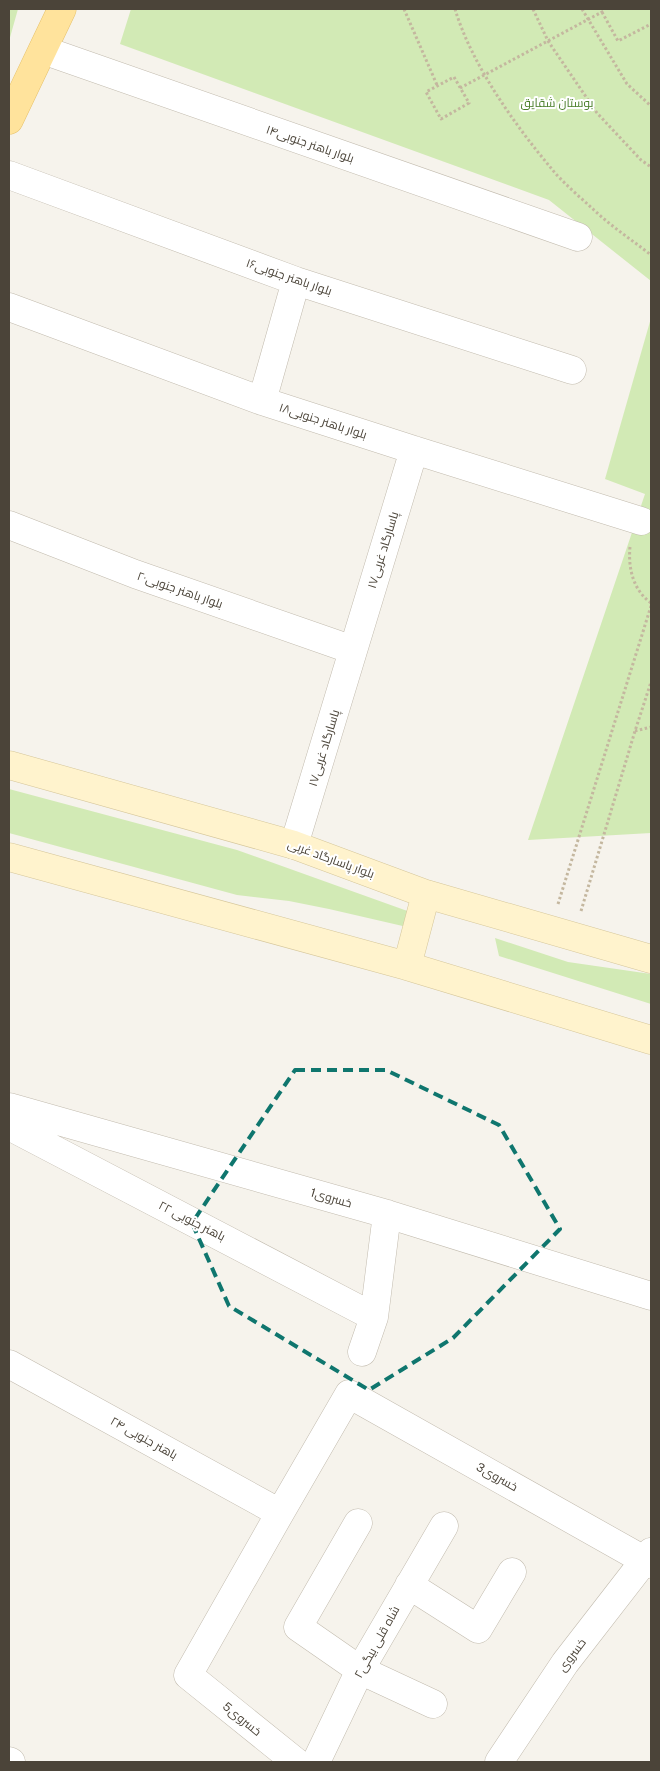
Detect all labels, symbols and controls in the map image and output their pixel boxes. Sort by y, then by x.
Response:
park label: بوستان شقایق [520,96,594,110]
street label: بلوار باهنر جنوبی۱۴ [264,122,356,166]
street label: بلوار باهنر جنوبی۱۶ [244,256,334,298]
street label: ۱۸بلوار باهنر جنوبی [277,400,369,442]
street label: ۱۷پاسارگاد غربی [365,509,403,591]
street label: بلوار باهنر جنوبی۲۰ [135,569,225,611]
street label: پاسارگاد غربی۱۷ [306,707,344,789]
street label: بلوار پاسارگاد غربی [285,837,376,883]
street label: خسروى1 [309,1185,353,1211]
street label: ۲۲ باهنر جنوبی [156,1198,228,1244]
street label: ۲۴ باهنر جنوبی [108,1414,180,1462]
street label: 3خسروى [474,1460,520,1494]
street label: شاه قلی بیگی۲ [351,1604,403,1680]
street label: خسروى [555,1636,589,1674]
street label: خسروى5 [220,1699,264,1739]

